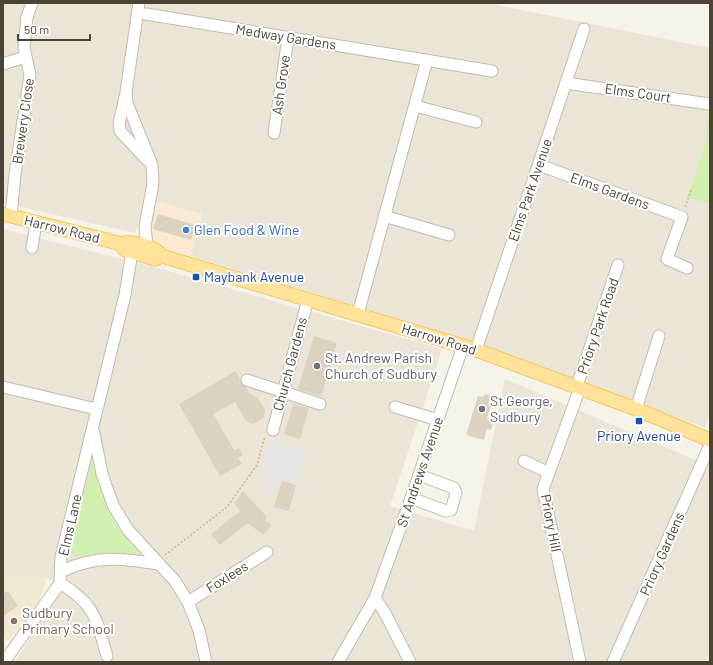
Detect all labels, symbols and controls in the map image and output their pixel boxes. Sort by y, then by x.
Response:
scale bar [18,16,90,42]
street label: Medway Gardens [235,20,338,53]
text: 50 m [24,22,49,36]
street label: Ash Grove [268,54,293,116]
street label: Brewery Close [8,77,37,165]
street label: Elms Court [604,79,672,106]
street label: Elms Park Avenue [504,136,555,243]
street label: Elms Gardens [568,168,652,213]
street label: Harrow Road [22,211,102,246]
place label: Glen Food & Wine [194,221,300,238]
marker: Glen Food & Wine [181,225,191,235]
place label: Maybank Avenue [204,268,304,285]
marker: Maybank Avenue [191,272,201,282]
street label: Priory Park Road [573,276,622,376]
street label: Church Gardens [269,315,310,413]
street label: Harrow Road [400,319,479,358]
place label: St. Andrew Parish Church of Sudbury [325,349,437,382]
marker: St. Andrew Parish Church of Sudbury [312,361,322,371]
place label: St George, Sudbury [490,392,553,425]
marker: St George, Sudbury [477,404,487,414]
street label: St Andrews Avenue [393,414,446,529]
marker: Priory Avenue [634,416,644,426]
place label: Priory Avenue [597,427,681,444]
street label: Elms Lane [54,492,85,557]
street label: Priory Hill [538,493,565,553]
street label: Priory Gardens [636,509,688,598]
street label: Foxlees [203,557,251,596]
place label: Sudbury Primary School [22,604,114,637]
marker: Sudbury Primary School [9,616,19,626]

